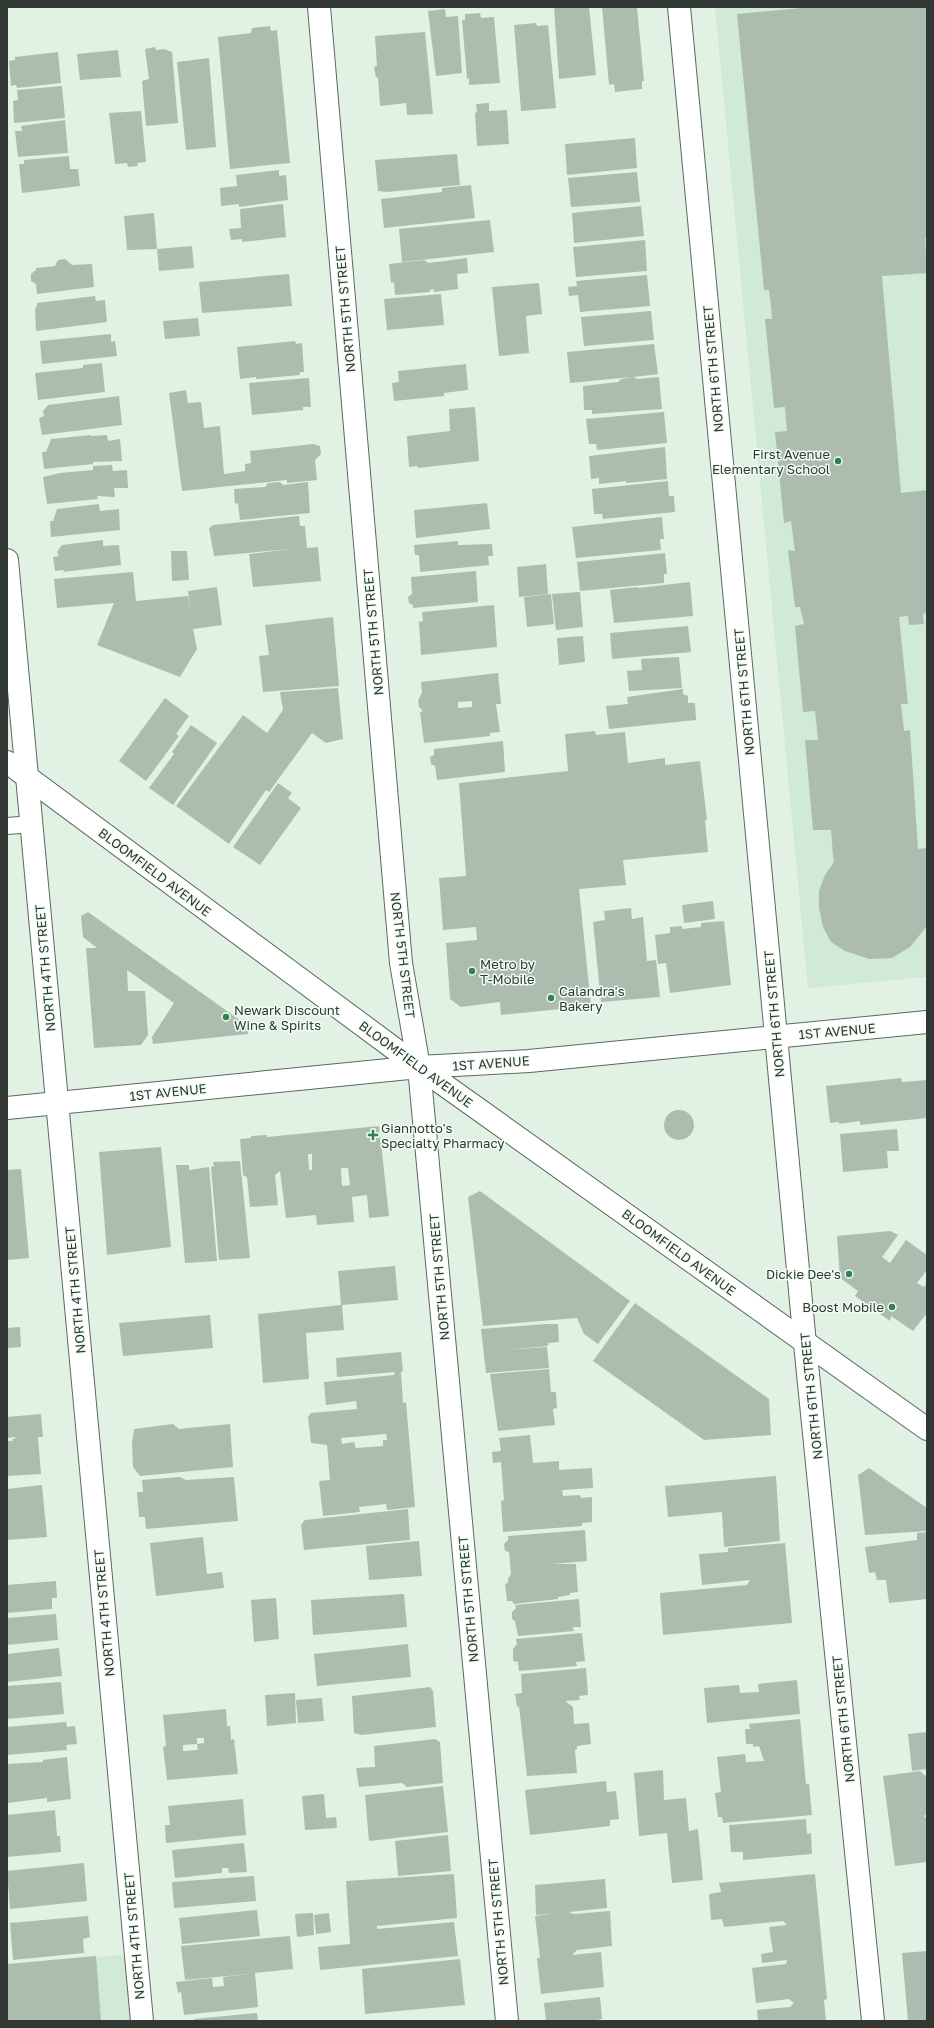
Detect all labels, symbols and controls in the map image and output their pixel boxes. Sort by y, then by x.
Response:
street label: NORTH 5TH STREET [331,245,359,373]
street label: NORTH 6TH STREET [699,305,727,433]
place label: First Avenue Elementary School [712,446,830,477]
marker: First Avenue Elementary School [833,456,843,466]
street label: NORTH 5TH STREET [359,568,387,696]
street label: NORTH 6TH STREET [730,628,758,756]
street label: BLOOMFIELD AVENUE [95,824,215,920]
street label: NORTH 5TH STREET [387,891,419,1019]
street label: NORTH 4TH STREET [31,904,59,1032]
street label: NORTH 6TH STREET [760,950,788,1078]
place label: Metro by T-Mobile [480,956,536,987]
marker: Metro by T-Mobile [467,966,477,976]
place label: Calandra's Bakery [559,983,625,1014]
marker: Calandra's Bakery [546,993,556,1003]
place label: Newark Discount Wine & Spirits [234,1002,340,1033]
marker: Newark Discount Wine & Spirits [221,1012,231,1022]
street label: BLOOMFIELD AVENUE [356,1017,476,1111]
street label: 1ST AVENUE [798,1020,876,1042]
street label: 1ST AVENUE [452,1052,530,1074]
street label: 1ST AVENUE [129,1080,207,1104]
place label: Giannotto's Specialty Pharmacy [381,1120,505,1151]
marker: Giannotto's Specialty Pharmacy [368,1130,378,1140]
street label: BLOOMFIELD AVENUE [619,1205,739,1299]
street label: NORTH 5TH STREET [425,1213,453,1341]
street label: NORTH 4TH STREET [61,1226,89,1354]
place label: Dickie Dee's [766,1266,841,1282]
marker: Dickie Dee's [844,1269,854,1279]
place label: Boost Mobile [802,1299,884,1315]
marker: Boost Mobile [887,1302,897,1312]
street label: NORTH 6TH STREET [796,1332,826,1460]
street label: NORTH 5TH STREET [454,1535,482,1663]
street label: NORTH 4TH STREET [90,1549,118,1677]
street label: NORTH 6TH STREET [828,1655,858,1783]
street label: NORTH 5TH STREET [484,1858,512,1986]
street label: NORTH 4TH STREET [120,1872,148,2000]

